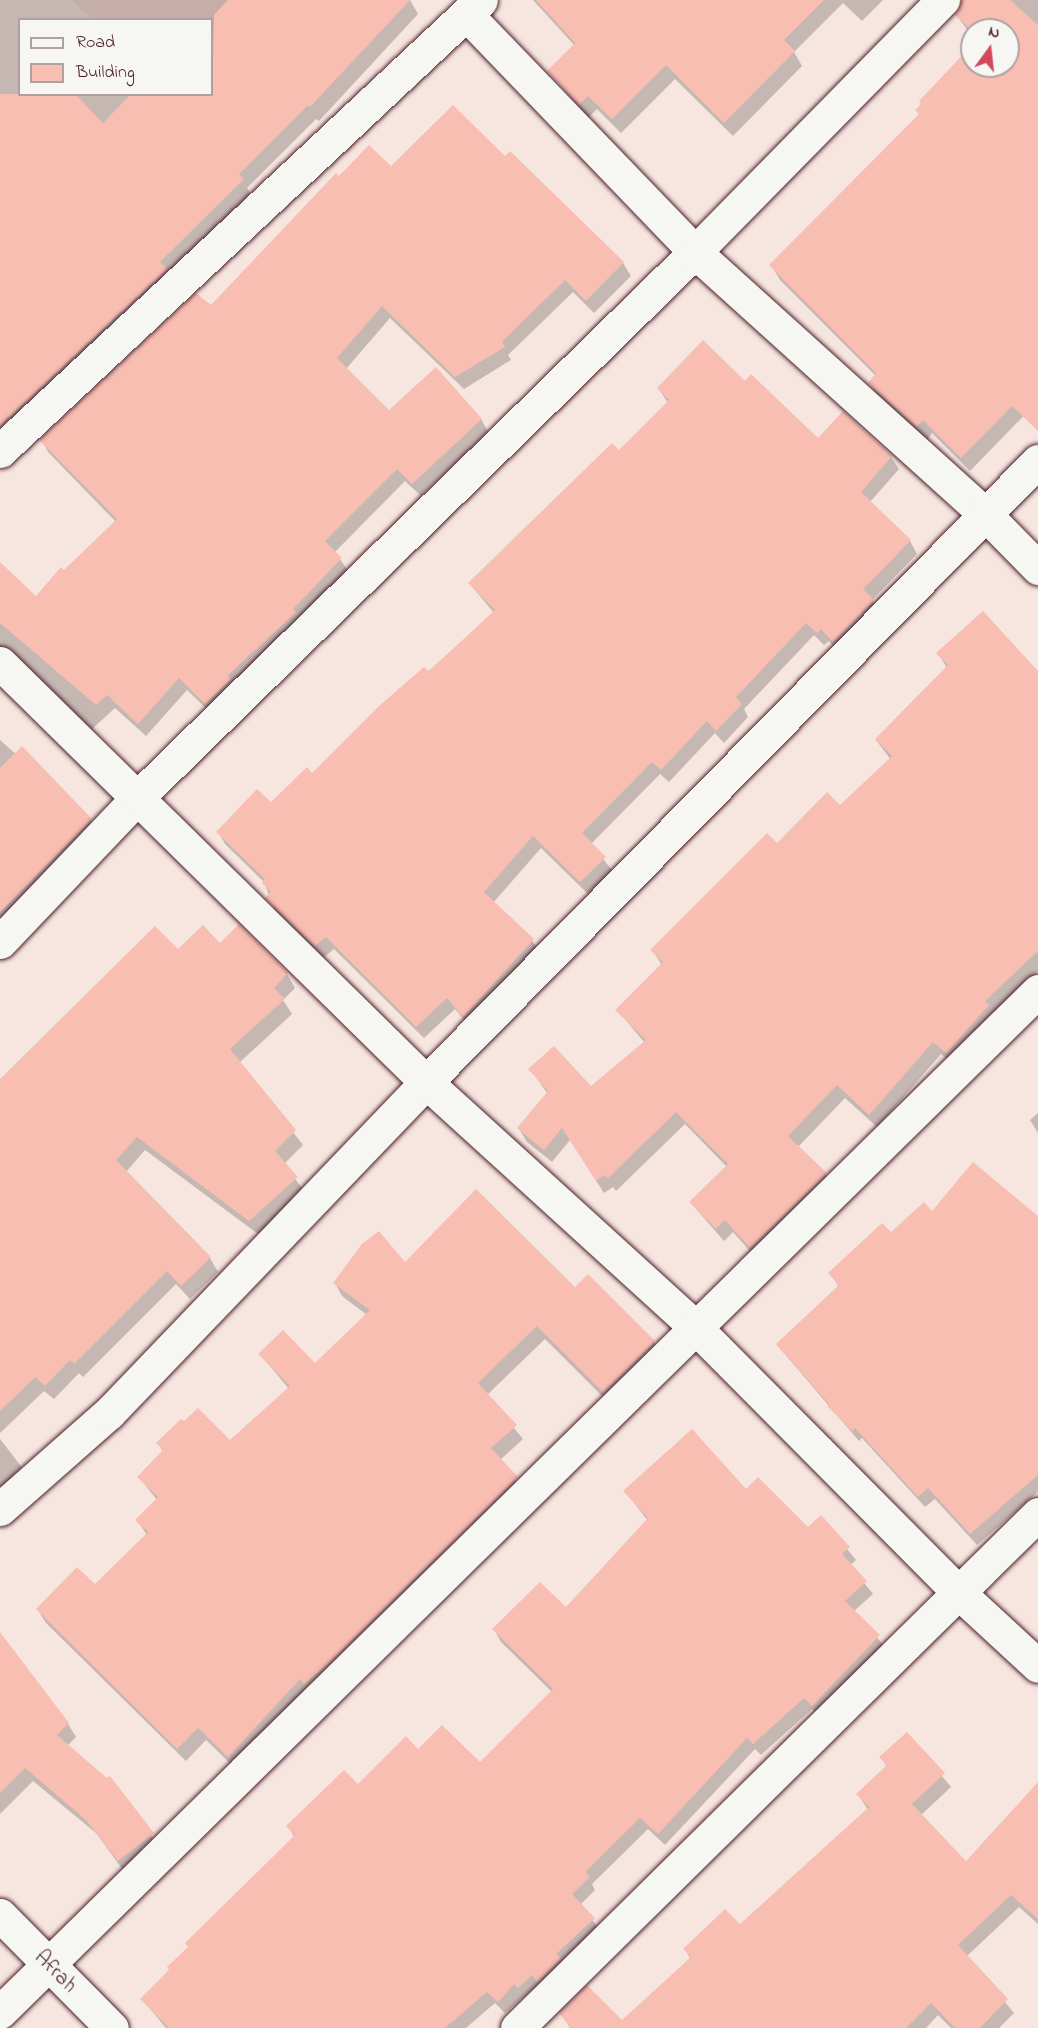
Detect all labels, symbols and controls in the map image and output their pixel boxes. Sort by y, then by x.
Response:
legend [18,18,213,96]
north arrow [960,18,1020,78]
text: N [986,20,1002,46]
text: Road [76,30,115,56]
text: Building [76,60,135,86]
street label: Afrah [28,1945,82,1999]

